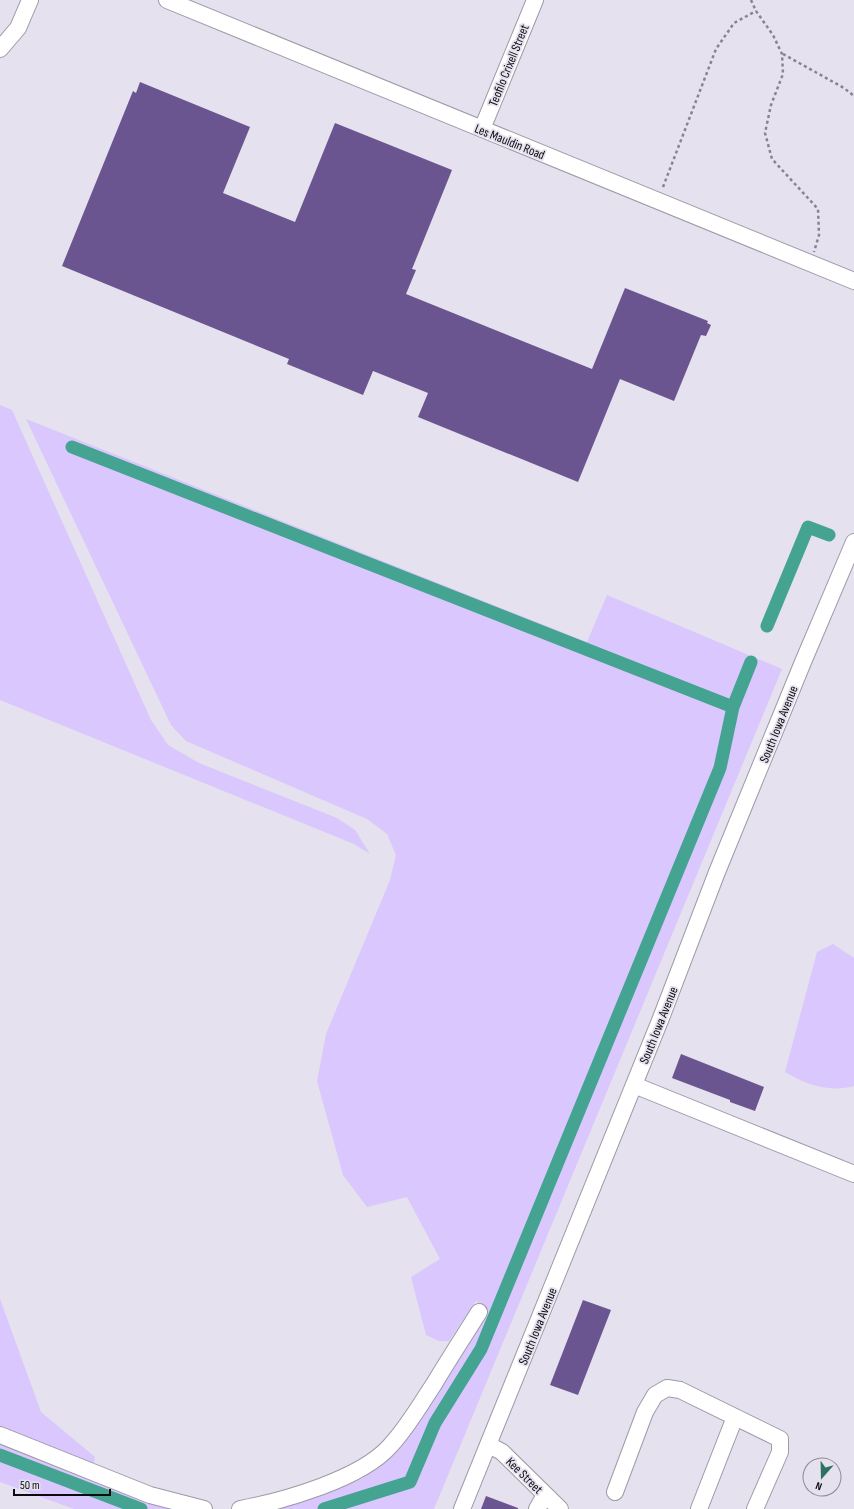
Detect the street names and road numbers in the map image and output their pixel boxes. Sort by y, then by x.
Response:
street label: Teofilo Crixell Street [485,22,533,109]
street label: Les Mauldin Road [472,121,547,163]
street label: South Iowa Avenue [756,683,802,765]
street label: South Iowa Avenue [636,984,682,1066]
street label: South Iowa Avenue [515,1285,561,1367]
street label: Kee Street [503,1454,546,1498]

